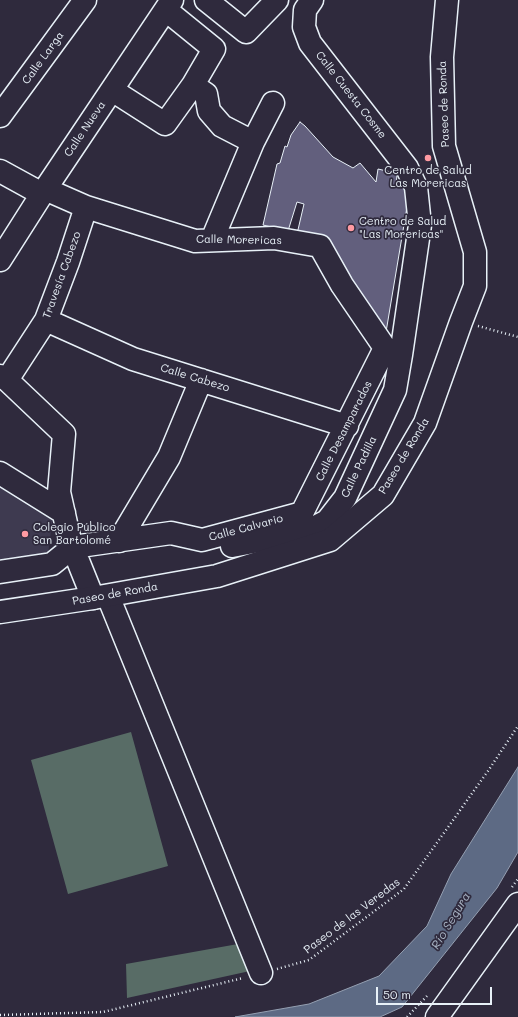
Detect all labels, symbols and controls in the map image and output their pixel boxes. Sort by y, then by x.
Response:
street label: Calle Larga [19,29,67,87]
street label: Calle Cuesta Cosme [313,49,389,141]
street label: Paseo de Ronda [436,61,452,147]
street label: Calle Nueva [62,99,108,159]
marker: Centro de Salud Las Morericas [423,153,433,163]
place label: Centro de Salud Las Morericas [384,164,472,190]
place label: Centro de Salud "Las Morericas" [359,215,446,241]
marker: Centro de Salud "Las Morericas" [346,223,356,233]
street label: Travesía Cabezo [40,230,84,320]
street label: Calle Morericas [196,233,282,247]
street label: Calle Cabezo [159,361,231,395]
street label: Calle Desamparados [313,379,375,483]
street label: Paseo de Ronda [376,415,432,497]
street label: Calle Padilla [338,434,380,500]
street label: Calle Calvario [208,512,284,544]
place label: Colegio Público San Bartolomé [33,521,116,547]
marker: Colegio Público San Bartolomé [20,529,30,539]
street label: Paseo de Ronda [71,580,159,608]
street label: Paseo de las Veredas [301,876,403,956]
water label: Río Segura [428,890,474,952]
scale bar [378,979,494,1005]
text: 50 m [383,986,411,1002]

